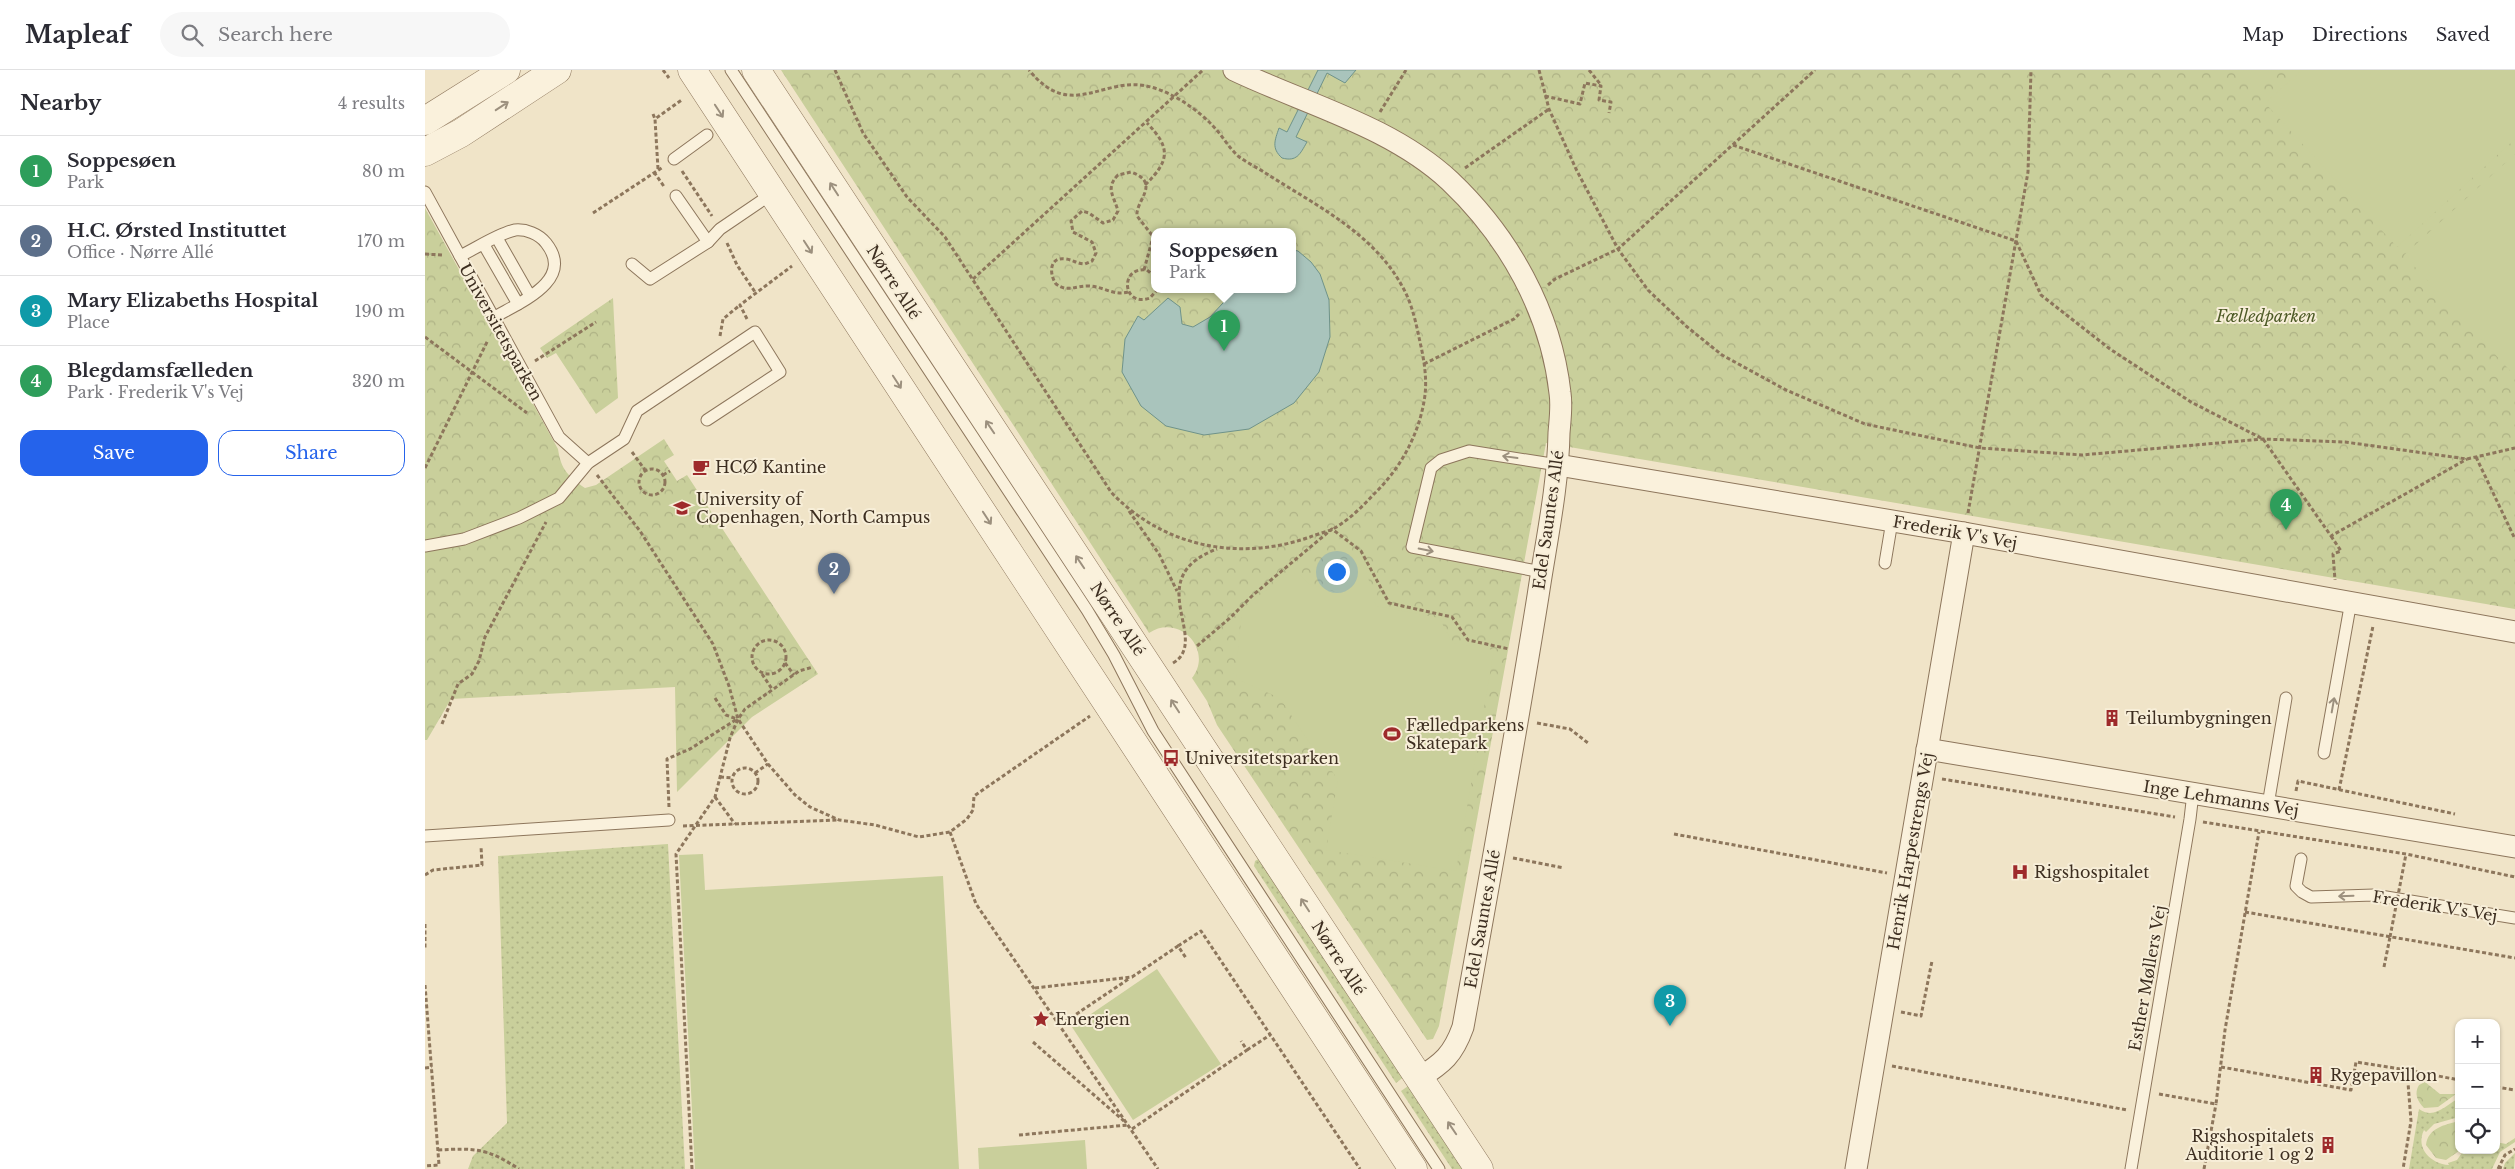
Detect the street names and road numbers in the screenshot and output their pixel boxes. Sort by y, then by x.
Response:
street label: Nørre Allé [863,241,925,323]
street label: Universitetsparken [455,260,547,404]
street label: Edel Sauntes Allé [1528,449,1568,591]
street label: Frederik V's Vej [1891,511,2019,553]
street label: Nørre Allé [1086,578,1150,660]
street label: Henrik Harpestrengs Vej [1883,751,1937,951]
street label: Inge Lehmanns Vej [2142,776,2300,820]
street label: Edel Sauntes Allé [1460,848,1504,990]
street label: Frederik V's Vej [2371,886,2499,926]
street label: Esther Møllers Vej [2124,903,2170,1053]
street label: Nørre Allé [1308,917,1370,999]

